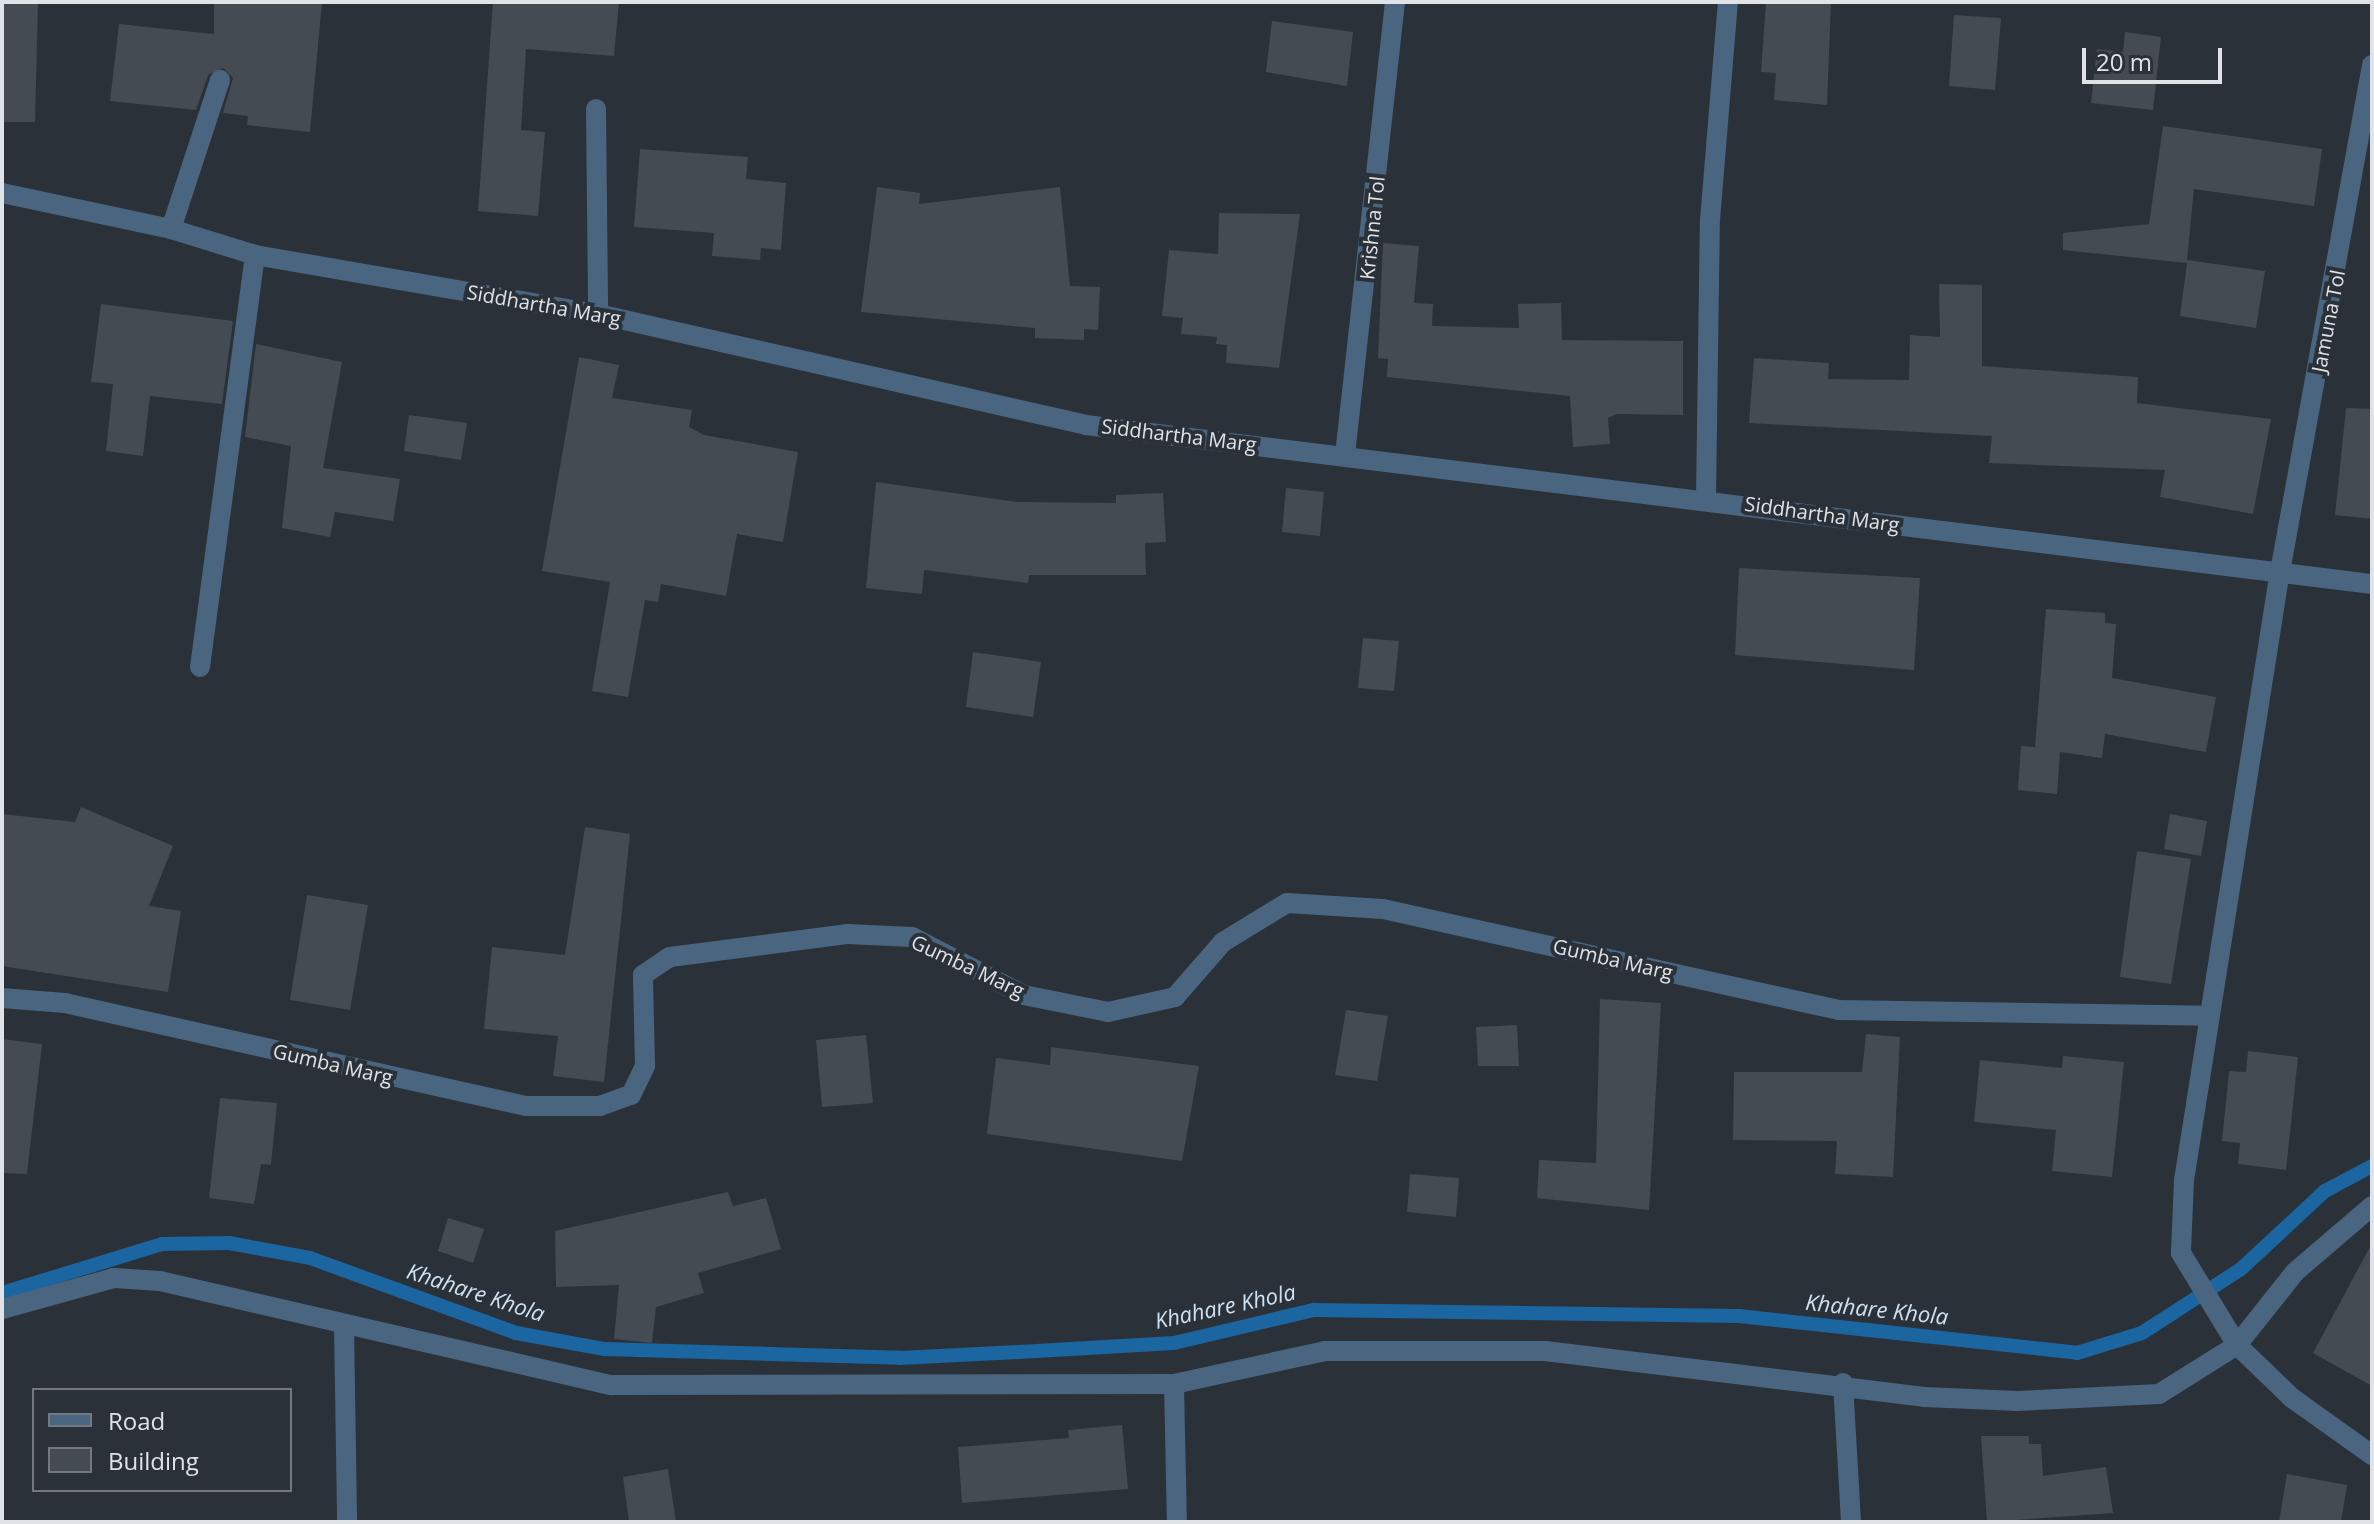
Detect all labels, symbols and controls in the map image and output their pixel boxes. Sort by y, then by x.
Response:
scale bar [2086,32,2226,82]
text: 20 m [2096,45,2152,78]
street label: Krishna Tol [1355,175,1389,281]
street label: Jamuna Tol [2306,268,2350,374]
street label: Siddhartha Marg [465,280,623,330]
street label: Siddhartha Marg [1100,414,1258,456]
street label: Siddhartha Marg [1743,491,1901,537]
street label: Gumba Marg [908,929,1028,1003]
street label: Gumba Marg [1551,934,1675,984]
street label: Gumba Marg [271,1039,395,1089]
water label: Khahare Khola [404,1257,548,1327]
water label: Khahare Khola [1152,1278,1298,1334]
water label: Khahare Khola [1804,1288,1950,1330]
legend [32,1388,292,1492]
text: Road [108,1404,165,1437]
text: Building [108,1444,199,1477]

